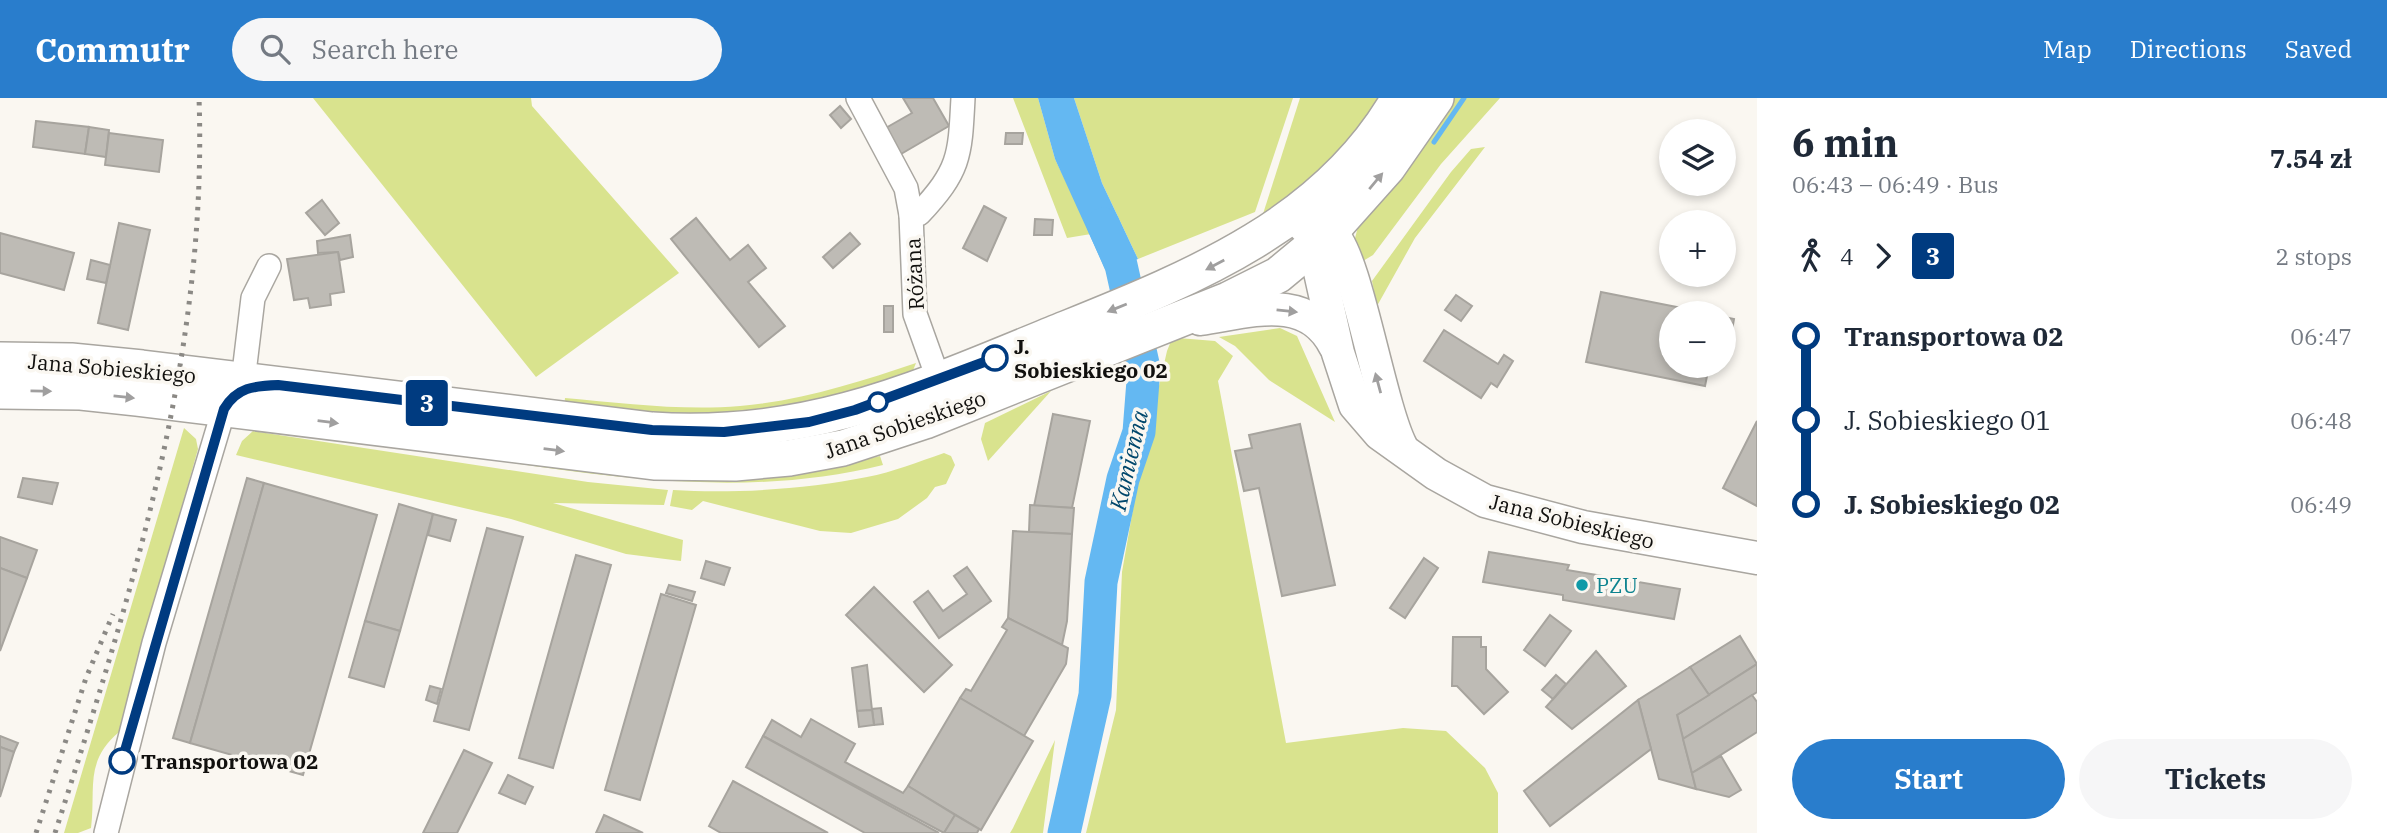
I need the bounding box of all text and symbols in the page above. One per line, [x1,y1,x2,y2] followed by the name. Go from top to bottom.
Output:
[232,18,722,81] search box
[35,28,190,71] text: Commutr
[256,30,294,68] icon: search
[312,32,458,66] text: Search here
[2043,33,2092,65] text: Map
[2130,33,2247,65] text: Directions
[2285,33,2352,65] text: Saved
[1792,118,1898,167] text: 6 min
[1659,119,1736,378] map controls
[1659,119,1736,196] button: layers
[2270,141,2352,175] text: 7.54 zł
[1792,169,1999,199] text: 06:43 – 06:49 · Bus
[1368,173,1383,190] one-way arrow
[1659,210,1736,287] button: +
[898,237,930,311] street label: Różana
[1792,237,1830,275] icon: walk
[1864,237,1902,275] icon: forward
[1926,240,1940,272] text: 3
[1840,241,1854,271] text: 4
[2275,241,2352,271] text: 2 stops
[1204,259,1224,271] one-way arrow
[1659,301,1736,378] button: −
[1106,303,1127,314] one-way arrow
[1276,306,1298,317] one-way arrow
[1844,319,2064,353] text: Transportowa 02
[2290,321,2352,351] text: 06:47
[1014,332,1168,384] place label: J. Sobieskiego 02
[982,345,1008,371] marker: J. Sobieskiego 02
[27,347,197,389] street label: Jana Sobieskiego
[1372,372,1383,394] one-way arrow
[404,380,450,426] line badge: 3
[821,383,989,465] street label: Jana Sobieskiego
[30,385,52,396] one-way arrow
[420,387,434,419] text: 3
[113,391,135,402] one-way arrow
[868,392,888,412] unlabelled marker
[1844,403,2051,437] text: J. Sobieskiego 01
[2290,405,2352,435] text: 06:48
[1102,406,1154,514] water label: Kamienna
[318,416,340,427] one-way arrow
[543,445,565,456] one-way arrow
[1487,487,1657,555] street label: Jana Sobieskiego
[1844,487,2060,521] text: J. Sobieskiego 02
[2290,489,2352,519] text: 06:49
[1596,571,1638,599] place label: PZU
[1574,577,1590,593] marker: PZU
[1792,739,2065,819] button: Start
[2079,739,2352,819] button: Tickets
[141,747,319,775] place label: Transportowa 02
[109,748,135,774] marker: Transportowa 02

